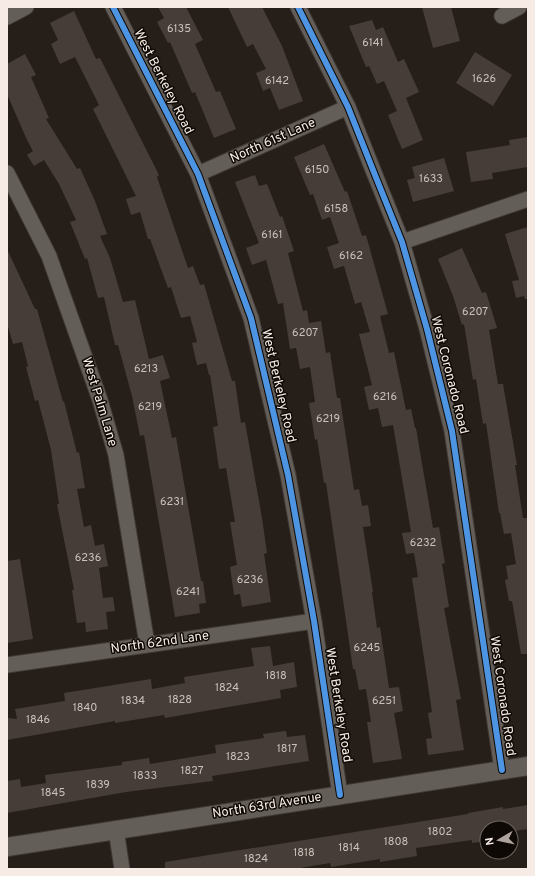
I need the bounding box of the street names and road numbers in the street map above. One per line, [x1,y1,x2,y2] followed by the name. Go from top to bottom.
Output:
[130,27,196,137] street label: West Berkeley Road
[228,115,318,167] street label: North 61st Lane
[427,314,471,436] street label: West Coronado Road
[257,328,299,444] street label: West Berkeley Road
[78,355,120,449] street label: West Palm Lane
[110,628,210,658] street label: North 62nd Lane
[486,635,518,757] street label: West Coronado Road
[321,647,355,763] street label: West Berkeley Road
[211,789,323,823] street label: North 63rd Avenue

